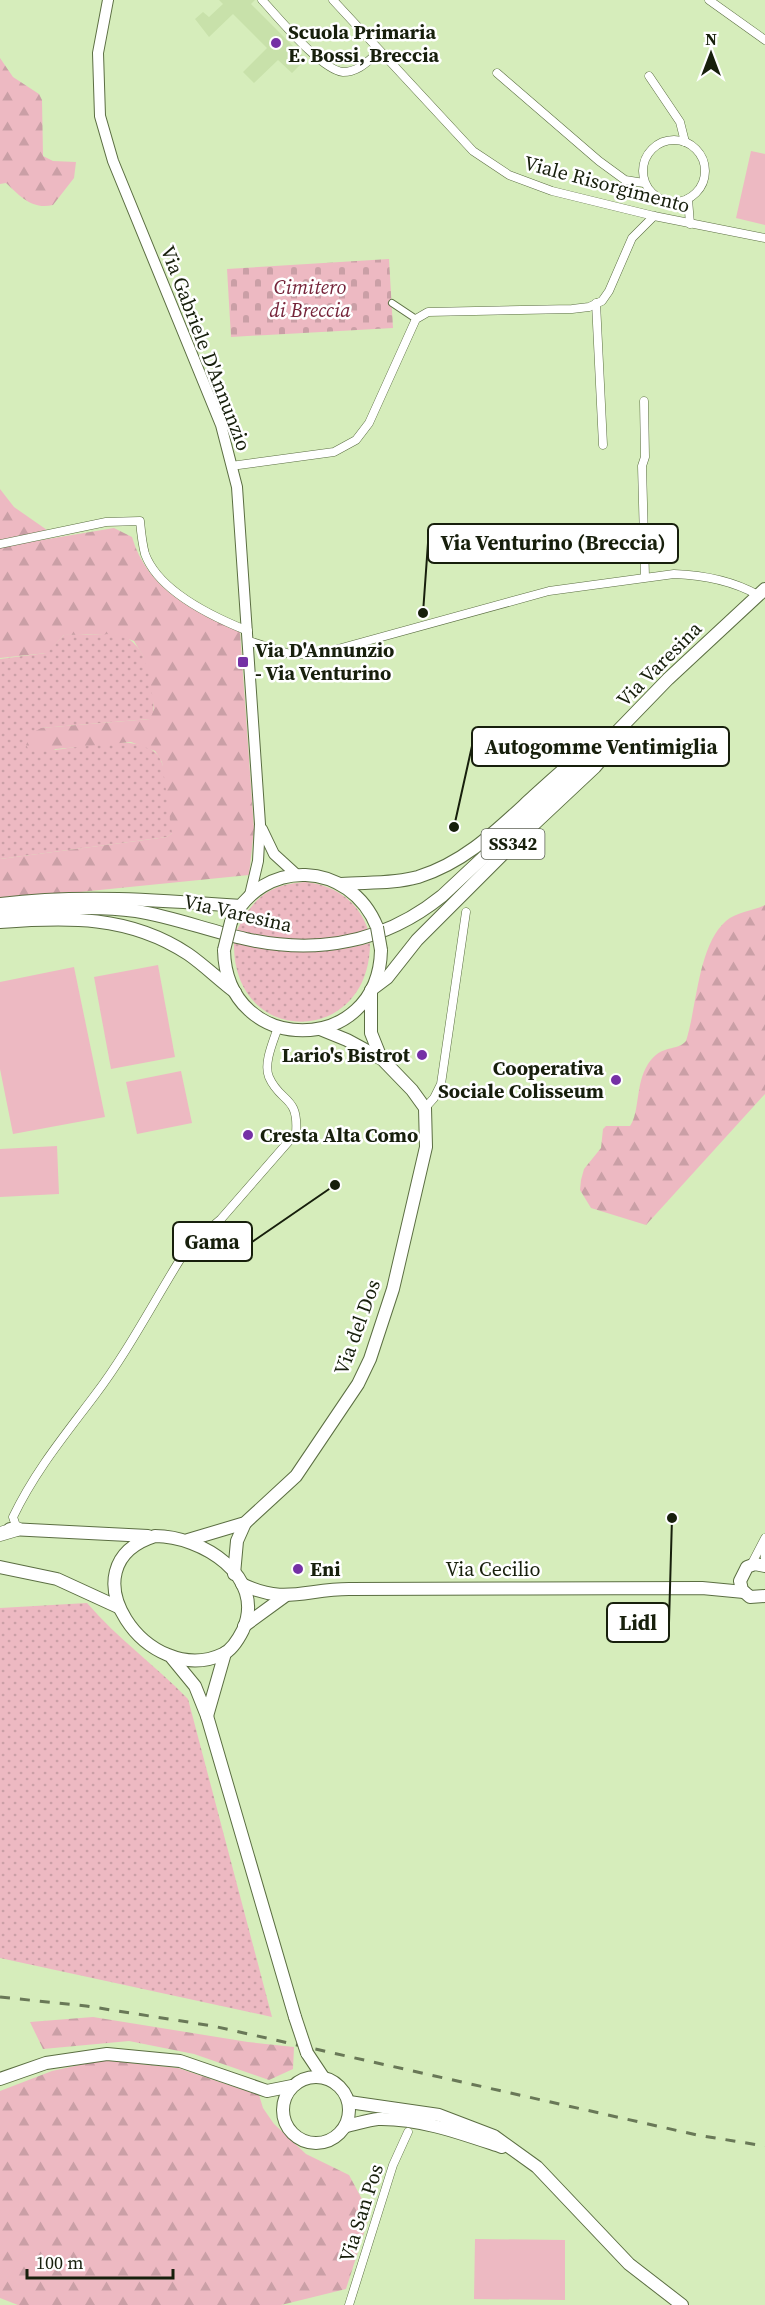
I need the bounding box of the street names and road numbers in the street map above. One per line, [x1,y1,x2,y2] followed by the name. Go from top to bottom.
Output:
[521,148,693,220] street label: Viale Risorgimento
[154,241,258,455] street label: Via Gabriele D'Annunzio
[610,614,709,713] street label: Via Varesina
[482,829,544,859] road number: SS342
[181,887,296,939] street label: Via Varesina
[327,1275,387,1379] street label: Via del Dos
[445,1555,541,1583] street label: Via Cecilio
[332,2160,390,2266] street label: Via San Pos

